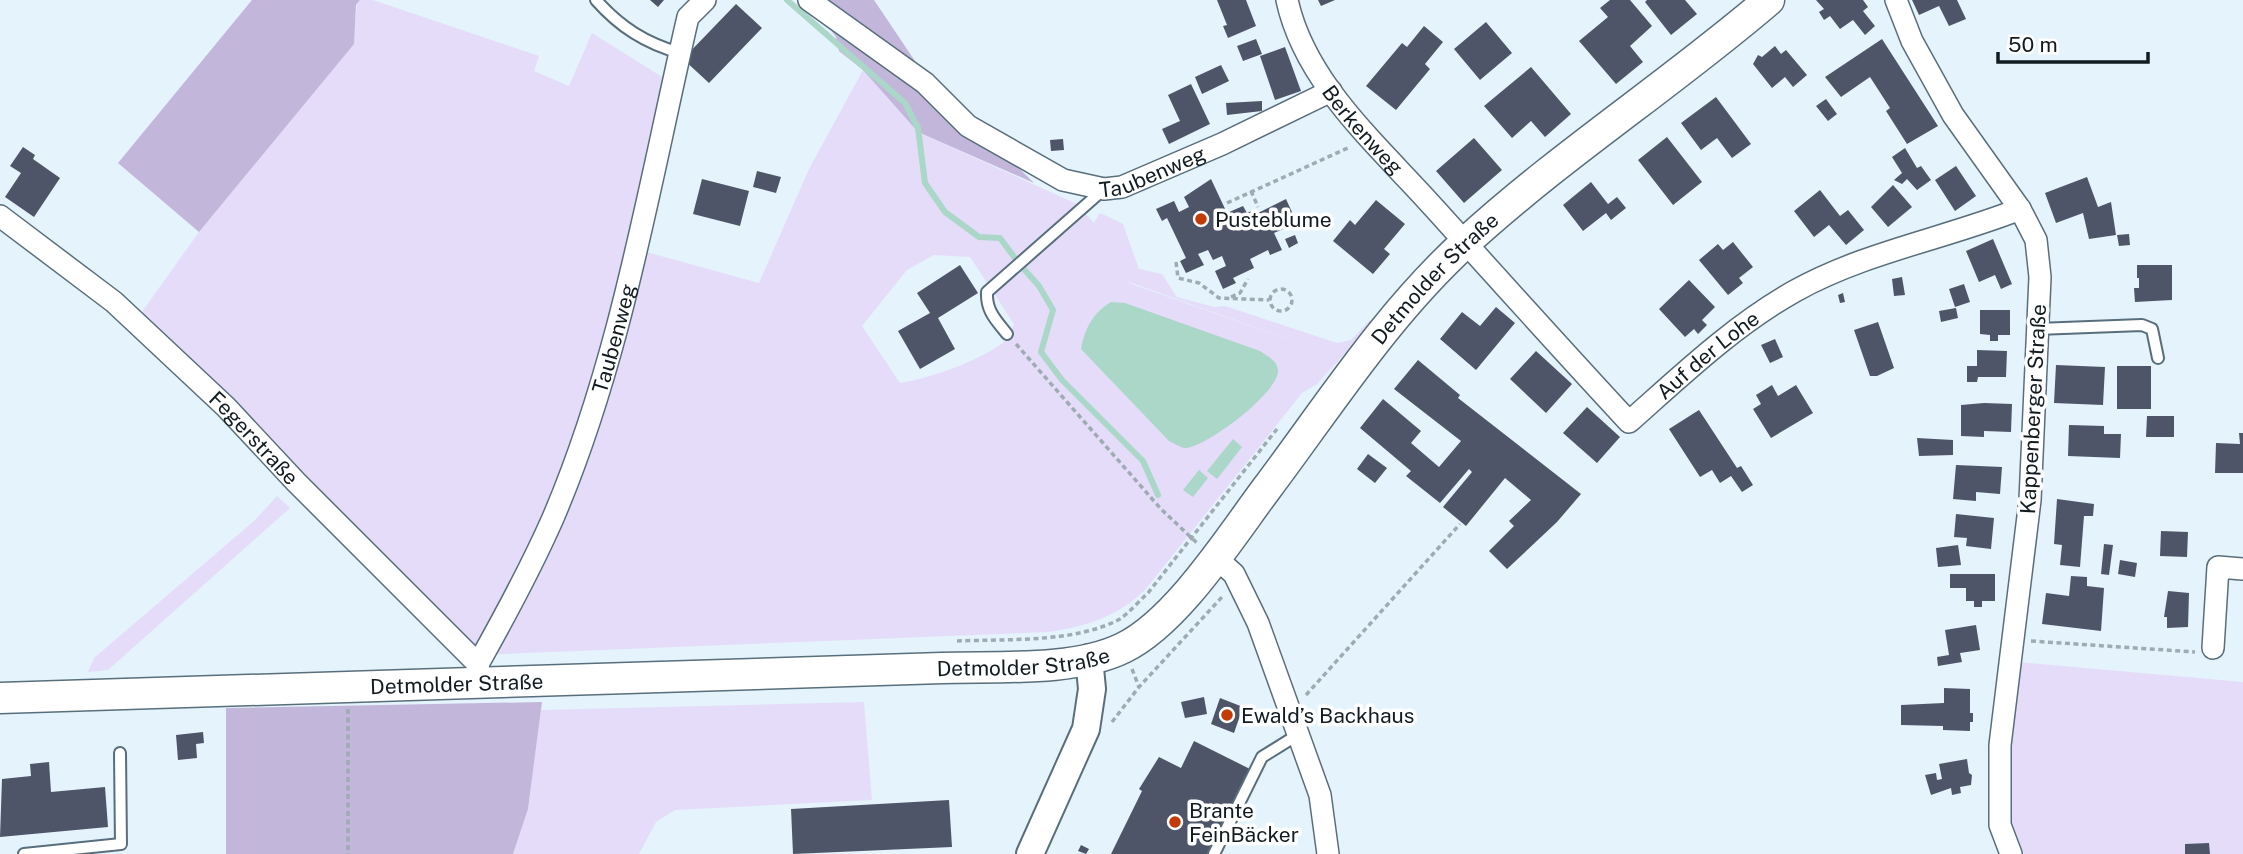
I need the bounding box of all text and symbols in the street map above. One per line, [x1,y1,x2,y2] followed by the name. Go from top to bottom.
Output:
[1998,21,2148,65] scale bar
[2008,32,2058,57] text: 50 m
[1317,80,1409,179] street label: Berkenweg
[1098,140,1209,202] street label: Taubenweg
[1215,207,1332,232] place label: Pusteblume
[1366,207,1503,349] street label: Detmolder Straße
[1193,211,1209,227] marker: Pusteblume
[587,281,640,396] street label: Taubenweg
[2015,303,2051,515] street label: Kappenberger Straße
[1651,305,1764,404] street label: Auf der Lohe
[204,386,304,490] street label: Fegerstraße
[936,642,1113,681] street label: Detmolder Straße
[370,668,544,699] street label: Detmolder Straße
[1241,703,1414,728] place label: Ewald’s Backhaus
[1219,707,1235,723] marker: Ewald’s Backhaus
[1189,798,1299,847] place label: Brante FeinBäcker
[1167,814,1183,830] marker: Brante FeinBäcker

